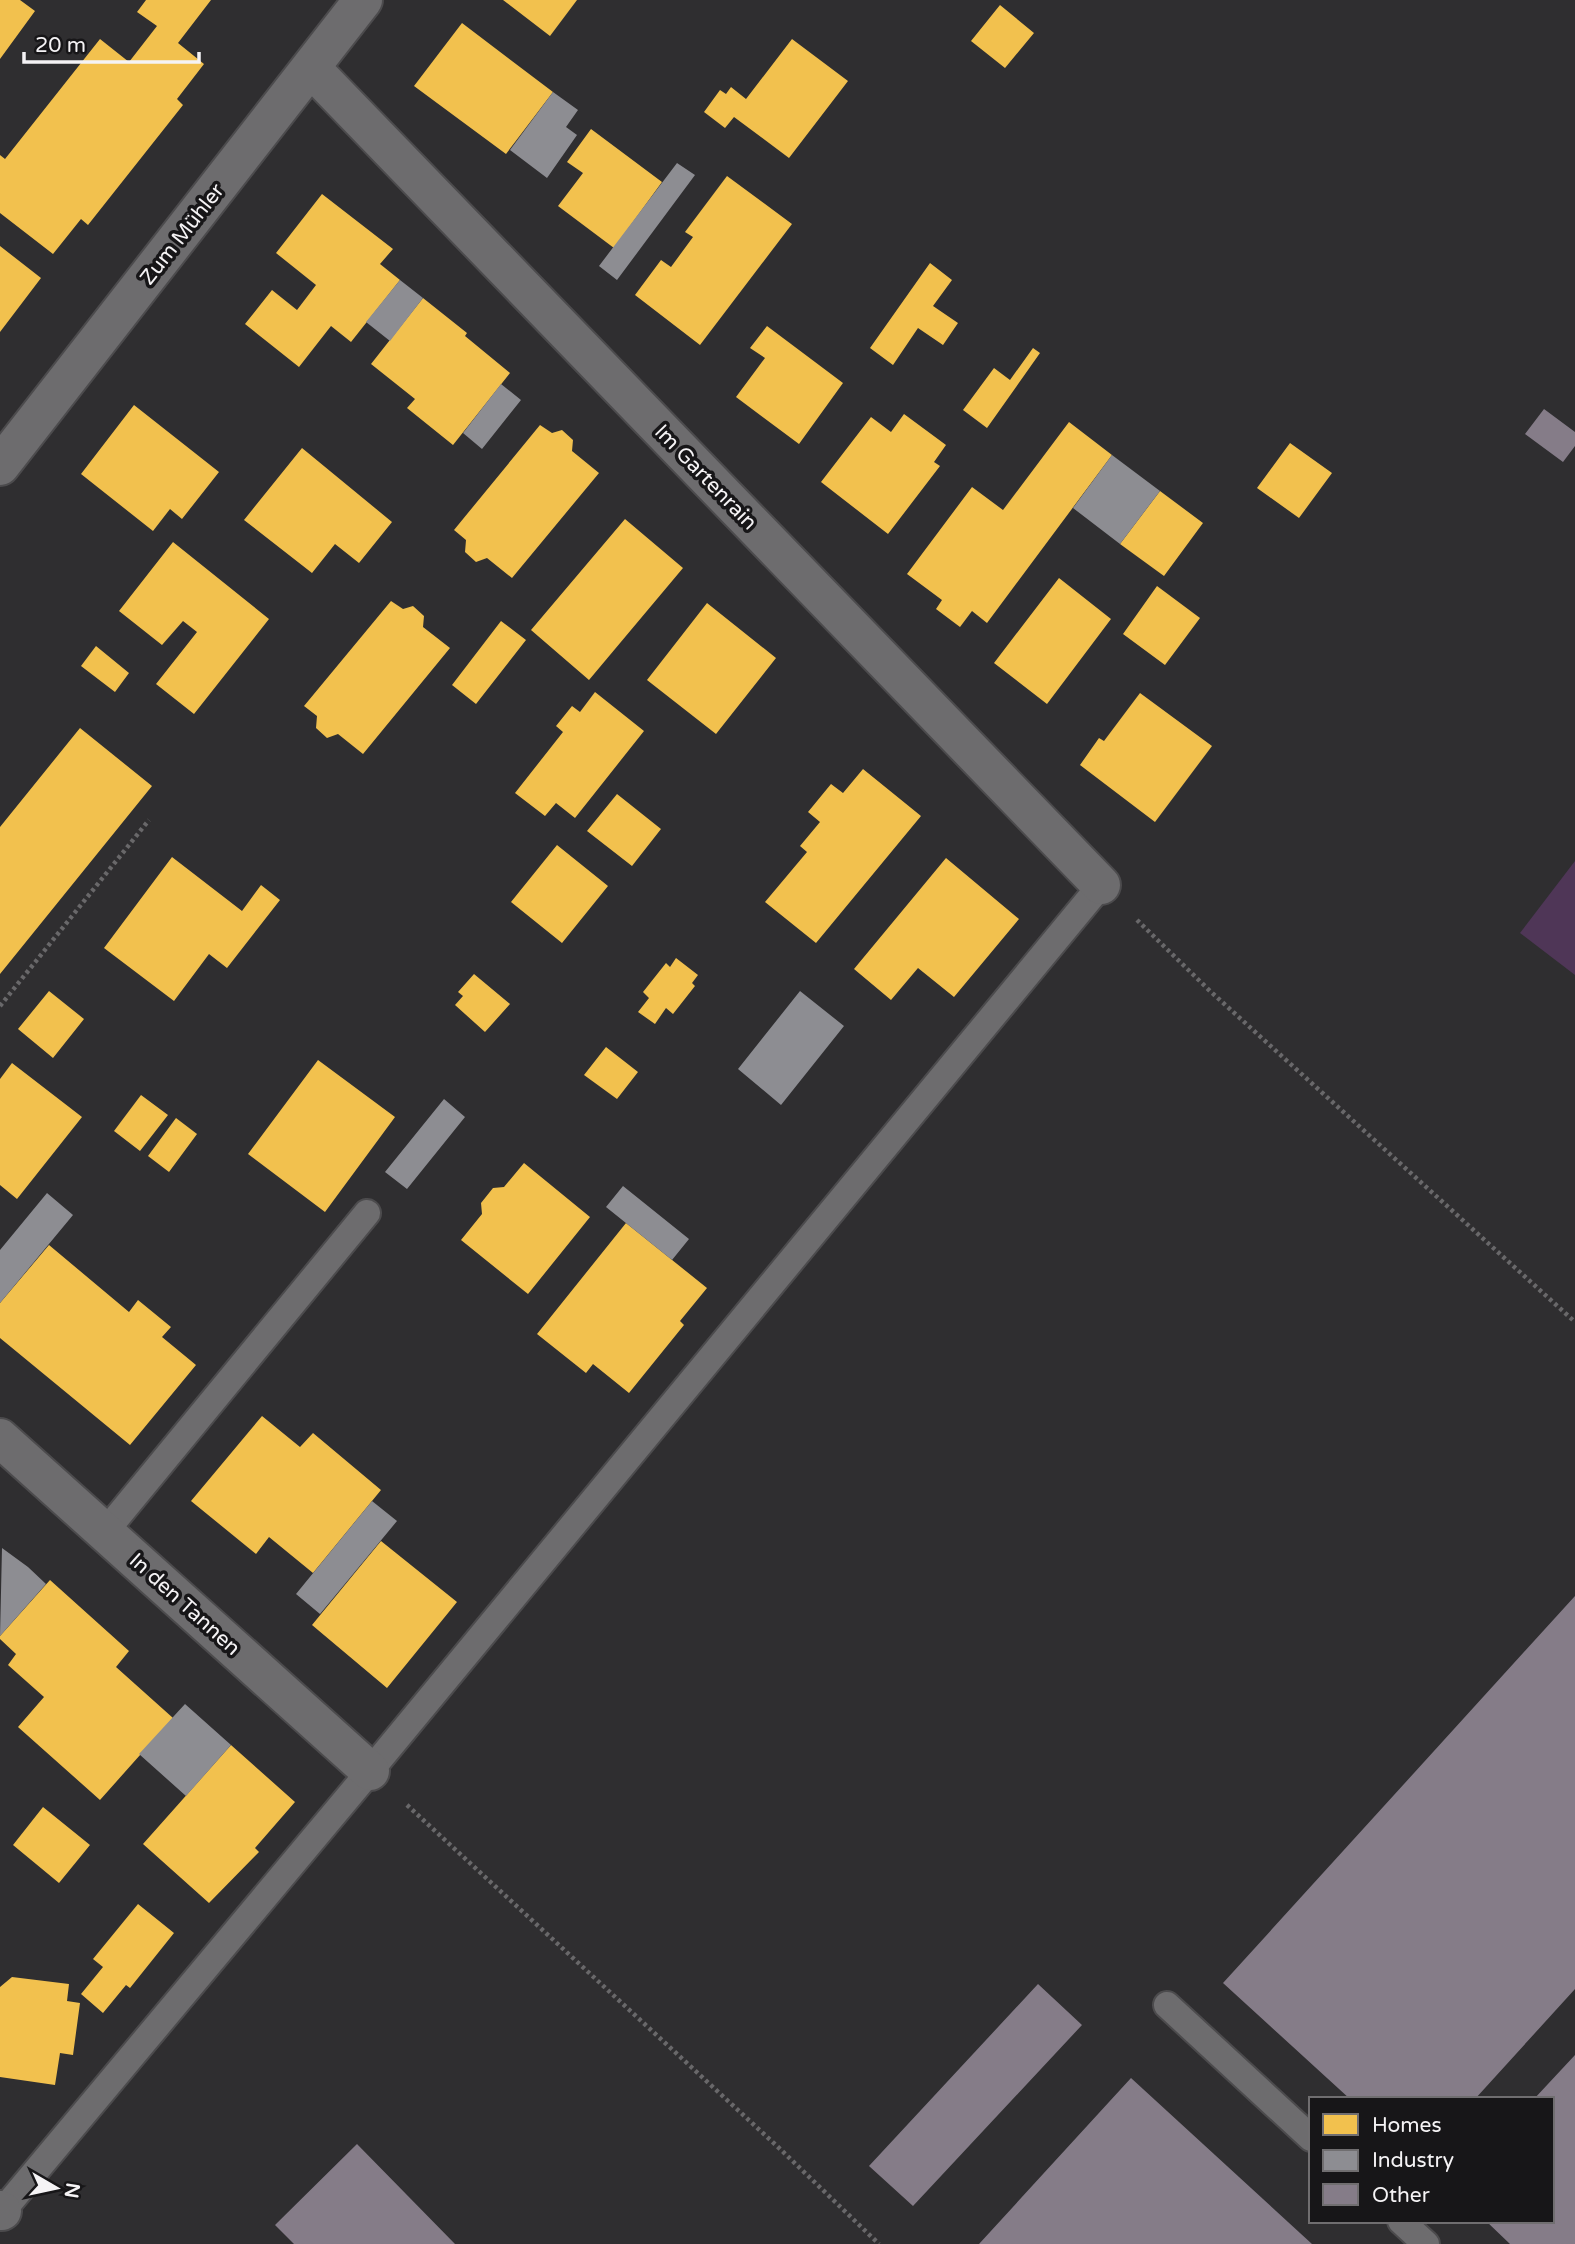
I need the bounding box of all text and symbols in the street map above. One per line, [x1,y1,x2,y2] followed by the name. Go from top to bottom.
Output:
[24,21,200,65] scale bar
[35,33,86,58] text: 20 m
[135,179,230,290] street label: Zum Mühler
[649,420,762,535] street label: Im Gartenrain
[124,1548,245,1661] street label: In den Tannen
[1309,2097,1554,2223] legend
[1372,2113,1442,2138] text: Homes
[1372,2148,1454,2173] text: Industry
[21,2153,91,2223] north arrow
[60,2181,84,2200] text: N
[1372,2183,1430,2208] text: Other

